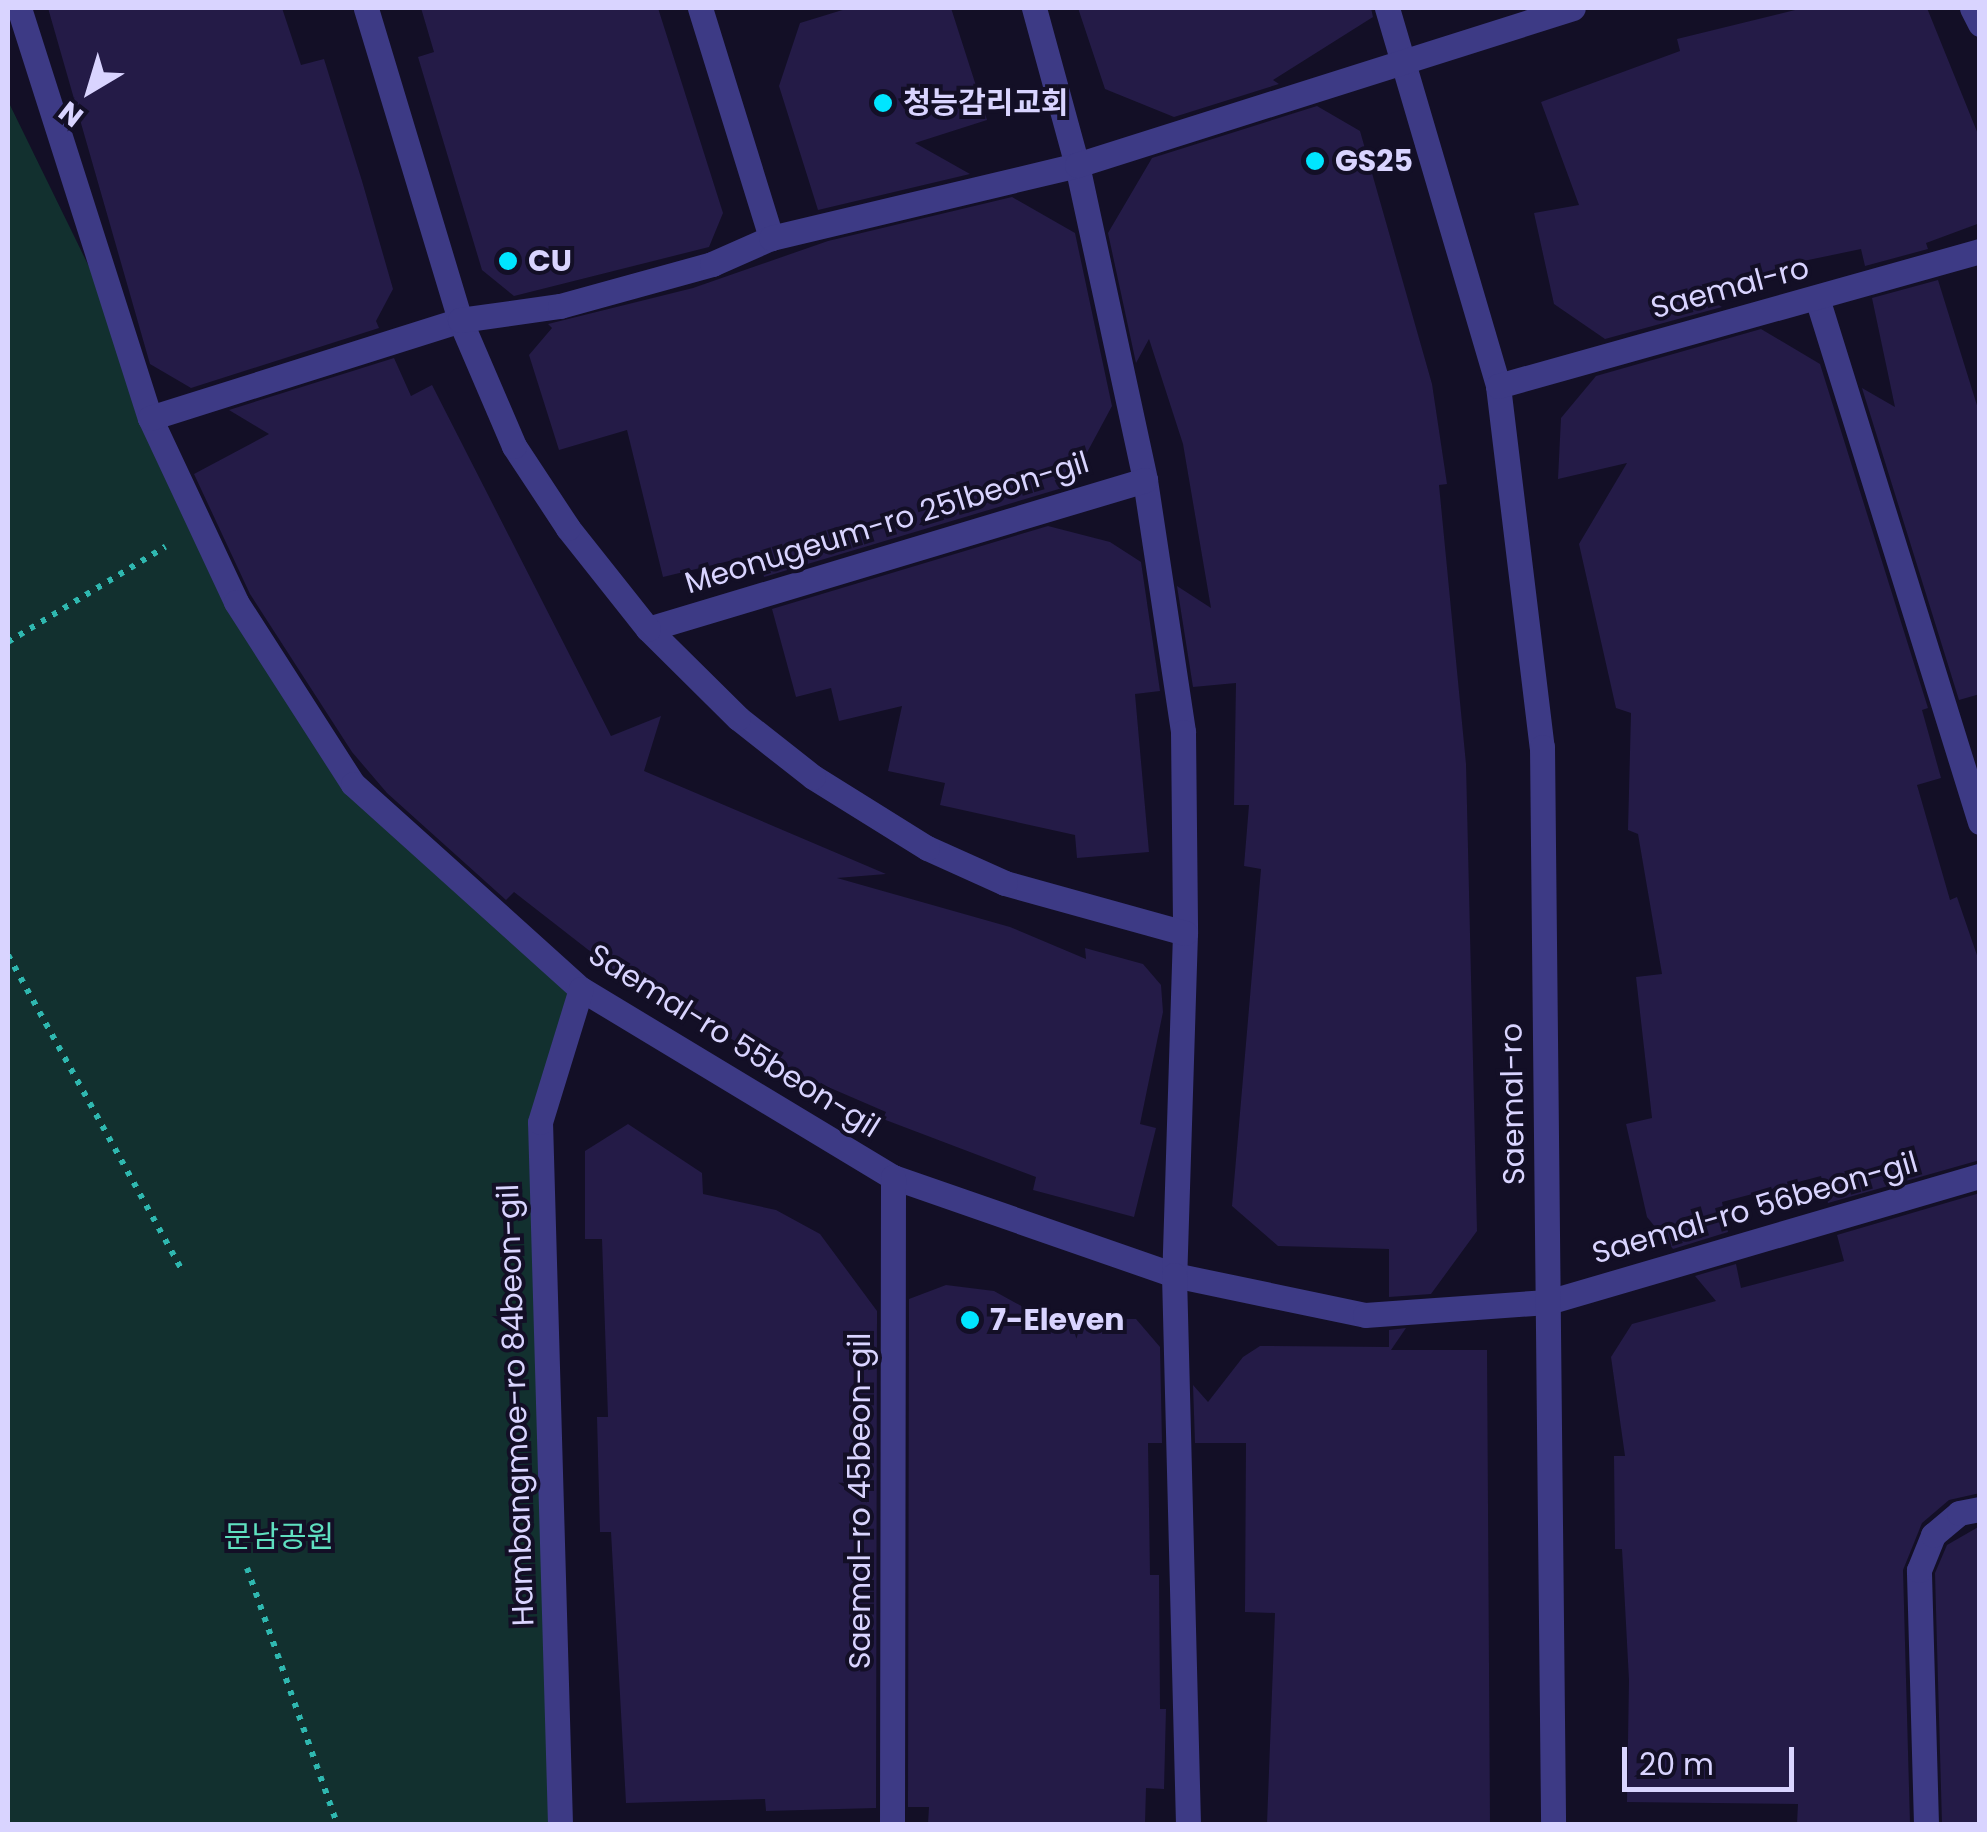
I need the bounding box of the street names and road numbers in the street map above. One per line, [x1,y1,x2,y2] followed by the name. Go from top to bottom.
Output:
[1647,250,1813,326] street label: Saemal-ro
[681,444,1093,602] street label: Meonugeum-ro 251beon-gil
[582,937,886,1145] street label: Saemal-ro 55beon-gil
[1494,1023,1532,1185] street label: Saemal-ro
[1588,1144,1922,1272] street label: Saemal-ro 56beon-gil
[490,1183,542,1627] street label: Hambangmoe-ro 84beon-gil
[842,1333,878,1669] street label: Saemal-ro 45beon-gil

